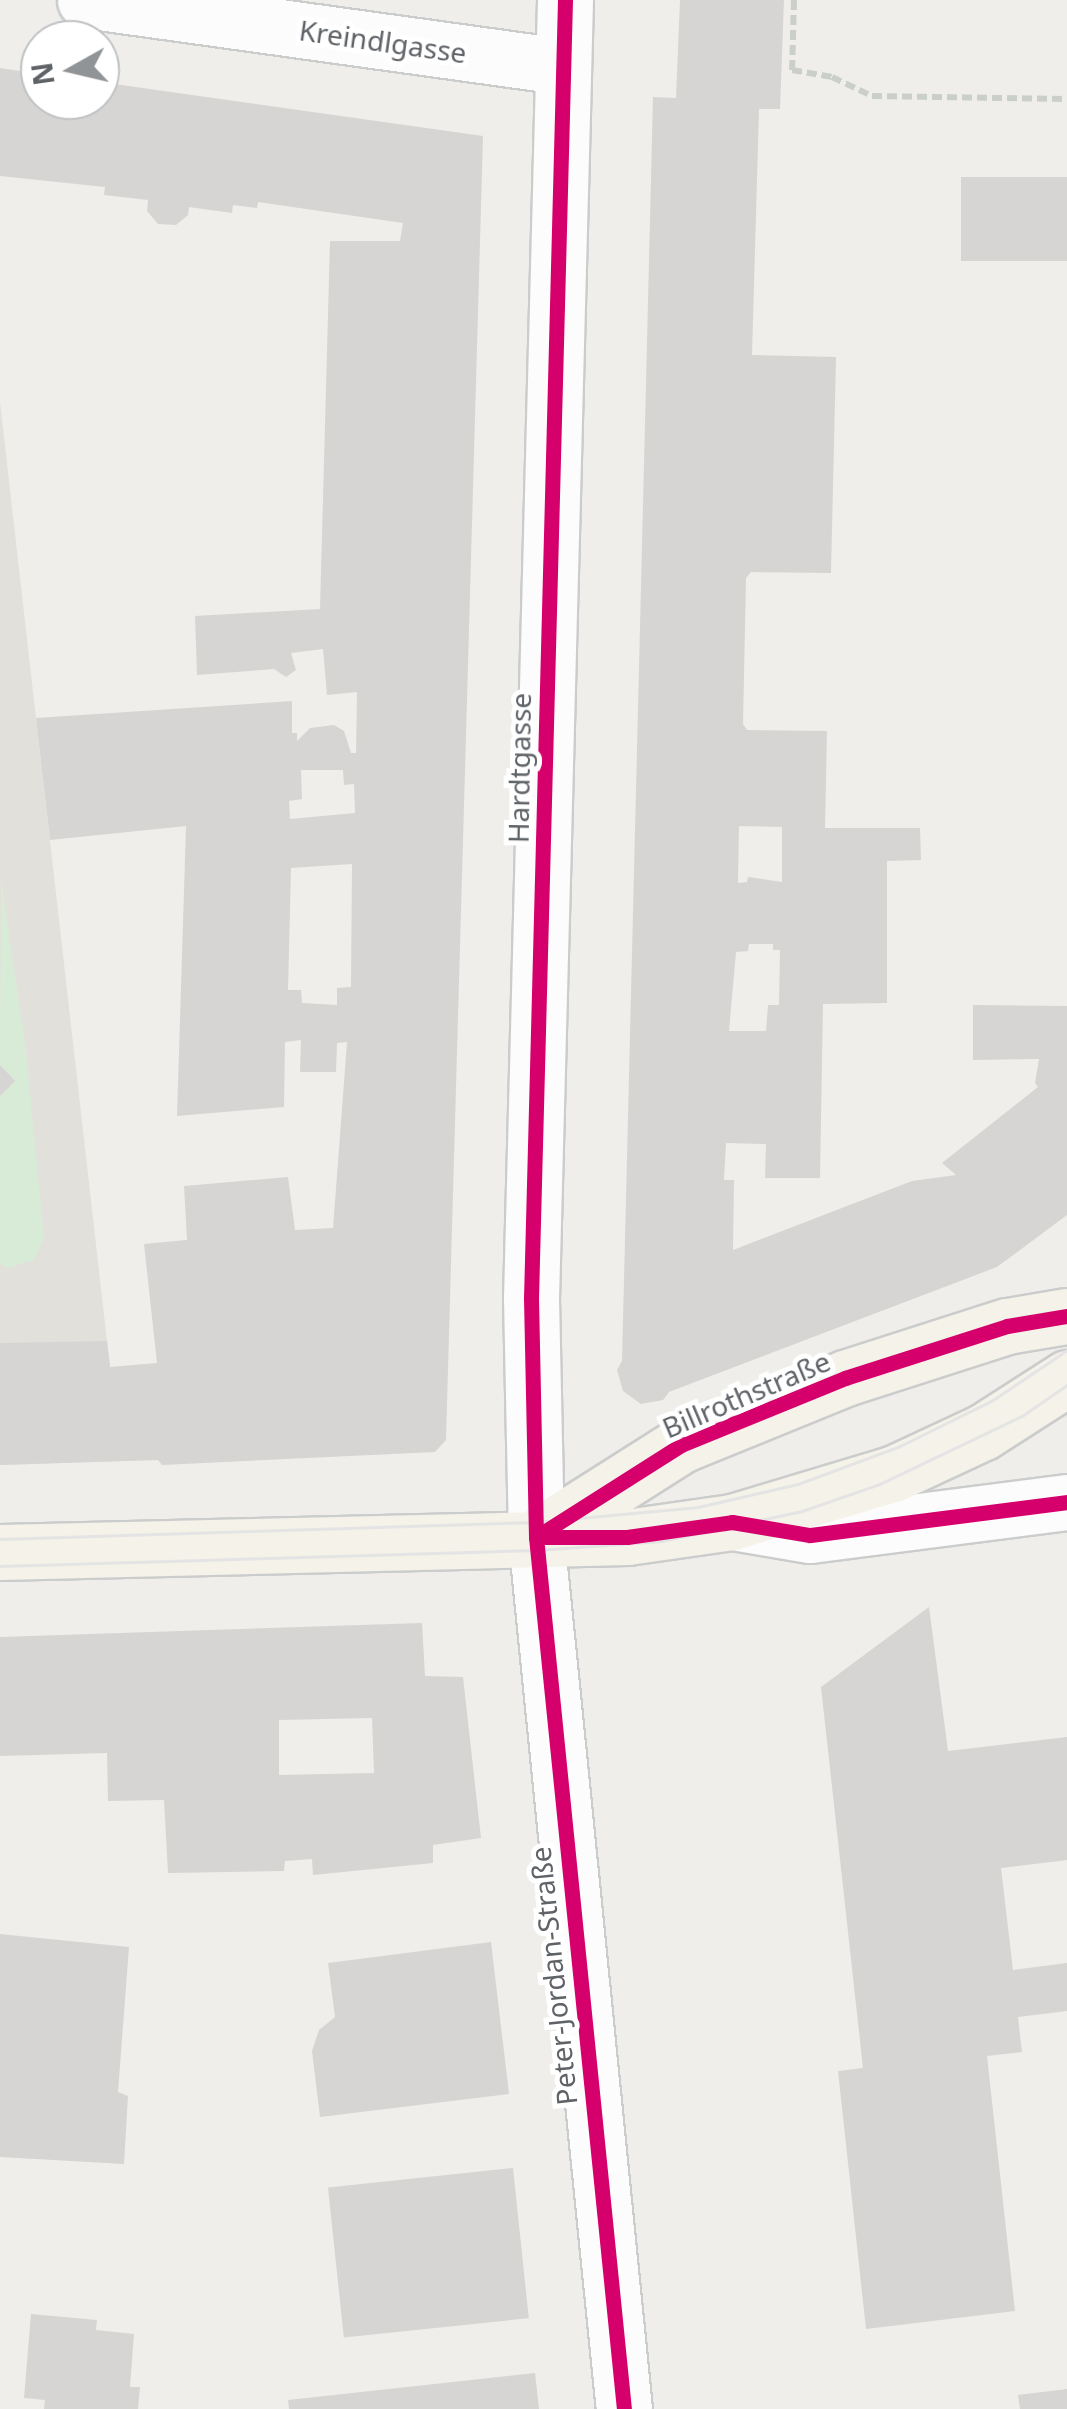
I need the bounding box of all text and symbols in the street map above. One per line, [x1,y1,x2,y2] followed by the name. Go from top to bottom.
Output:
[297,13,469,69] street label: Kreindlgasse
[20,20,120,120] north arrow
[22,60,63,88] text: N
[501,693,537,843] street label: Hardtgasse
[657,1344,835,1444] street label: Billrothstraße
[523,1845,583,2107] street label: Peter-Jordan-Straße

